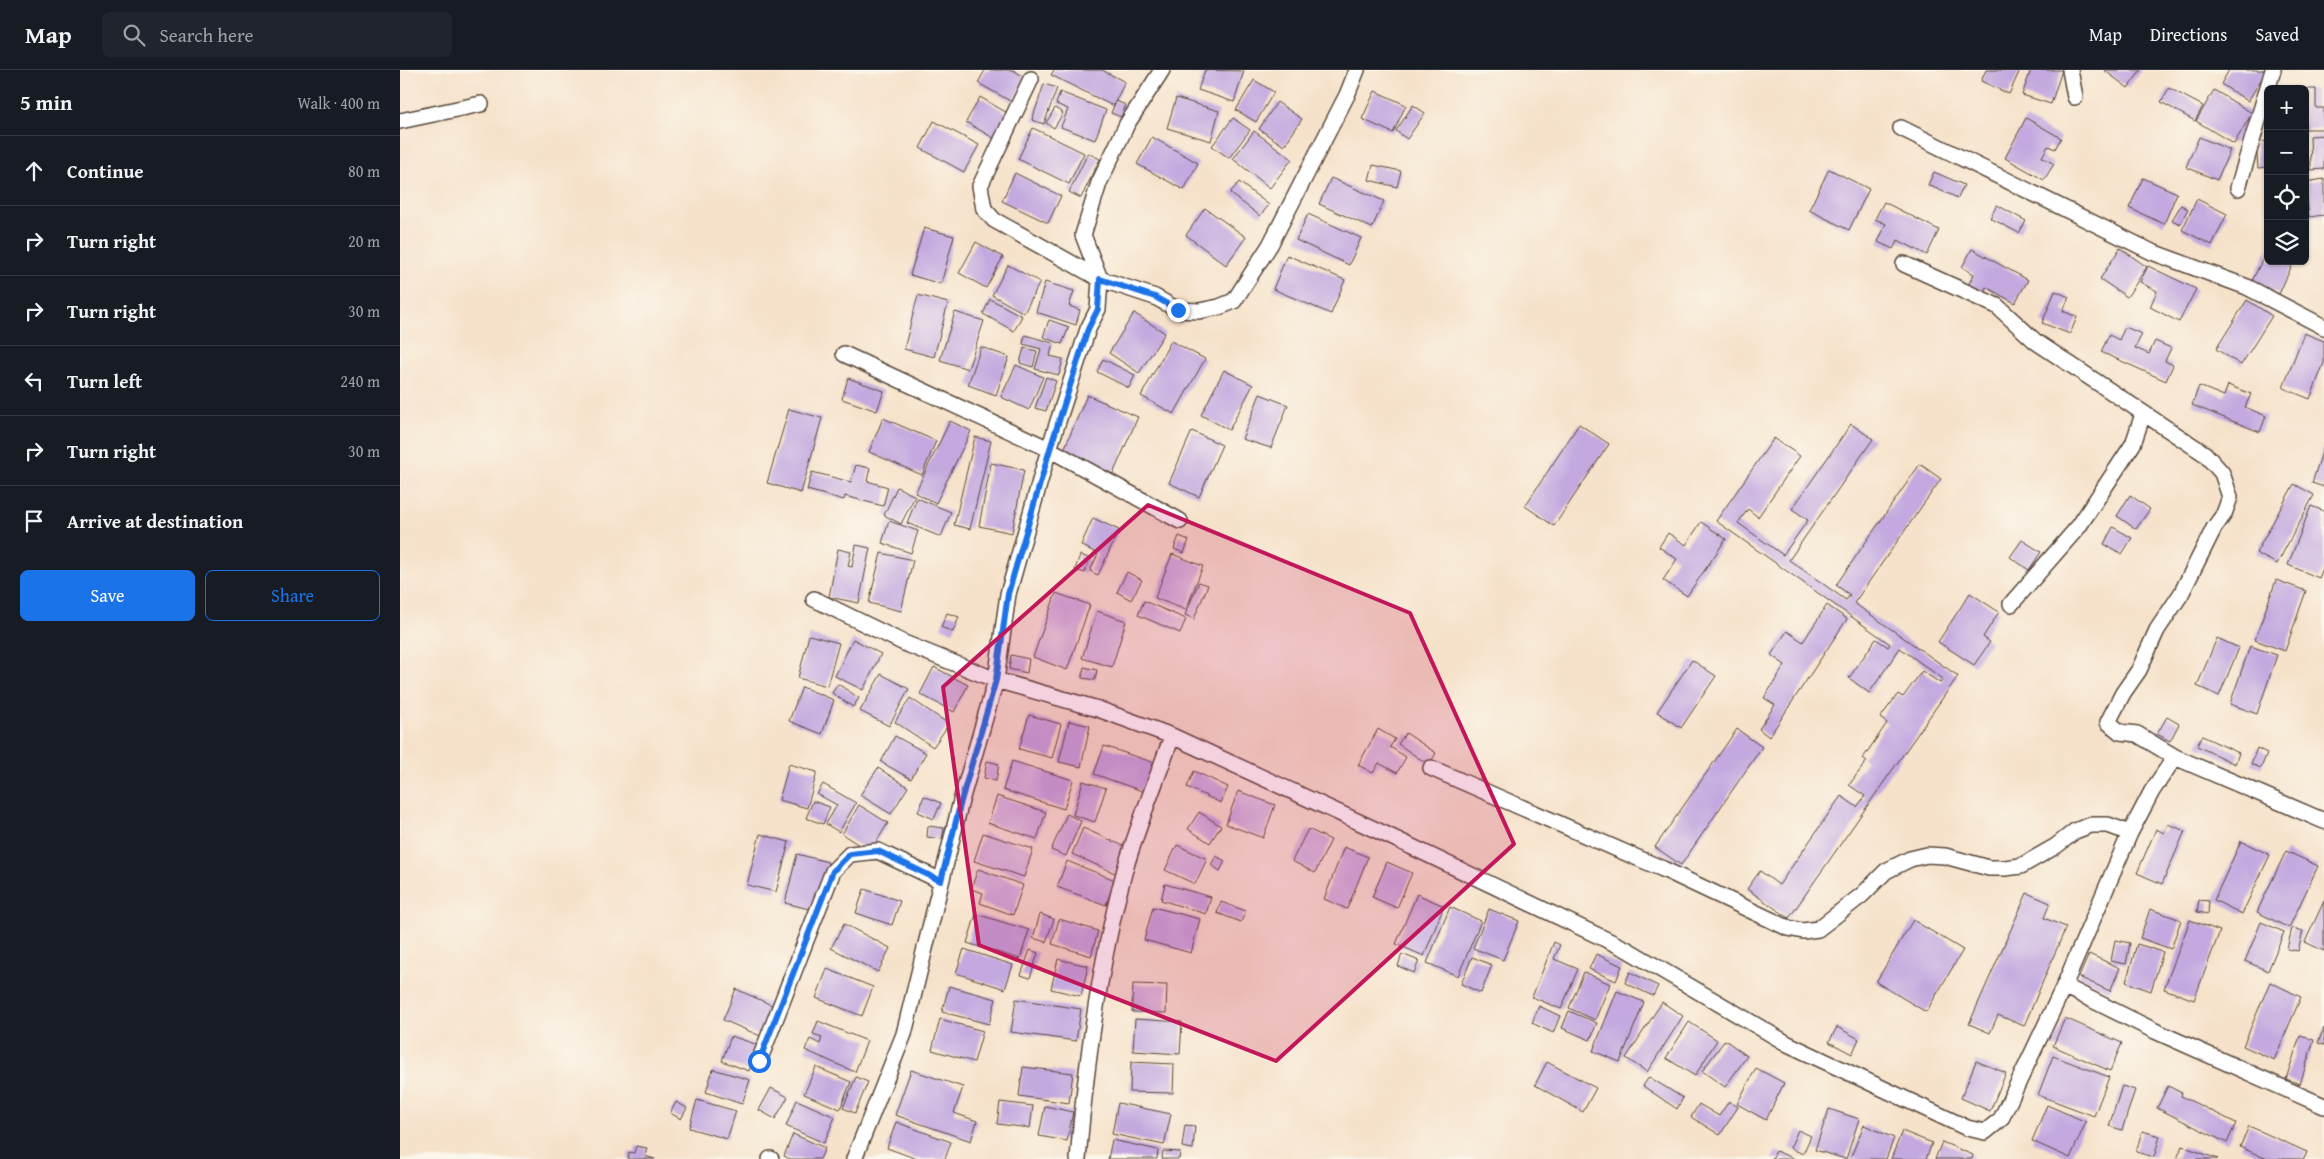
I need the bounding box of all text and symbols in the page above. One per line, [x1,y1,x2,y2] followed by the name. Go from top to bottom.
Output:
[102,12,452,57] search box
[25,17,72,52] text: Map
[120,21,148,49] icon: search
[160,21,253,49] text: Search here
[2089,21,2122,48] text: Map
[2150,21,2227,48] text: Directions
[2255,21,2299,48] text: Saved
[2264,85,2309,265] map controls
[2264,85,2309,130] button: +
[20,87,72,118] text: 5 min
[297,91,380,115] text: Walk · 400 m
[2264,130,2309,175] button: −
[20,157,48,185] icon: ahead
[67,157,144,185] text: Continue
[348,159,380,183] text: 80 m
[2264,175,2309,220] button: locate
[2264,220,2309,265] button: layers
[20,227,48,255] icon: right
[67,227,156,255] text: Turn right
[348,229,380,253] text: 20 m
[20,297,48,325] icon: right
[67,297,156,325] text: Turn right
[348,299,380,323] text: 30 m
[1167,299,1190,322] route end
[20,367,48,395] icon: left
[67,367,142,395] text: Turn left
[340,369,380,393] text: 240 m
[20,437,48,465] icon: right
[67,437,156,465] text: Turn right
[348,439,380,463] text: 30 m
[20,507,48,535] icon: arrive
[67,507,243,535] text: Arrive at destination
[20,570,195,621] button: Save
[205,570,380,621] button: Share
[748,1050,771,1073] route start

